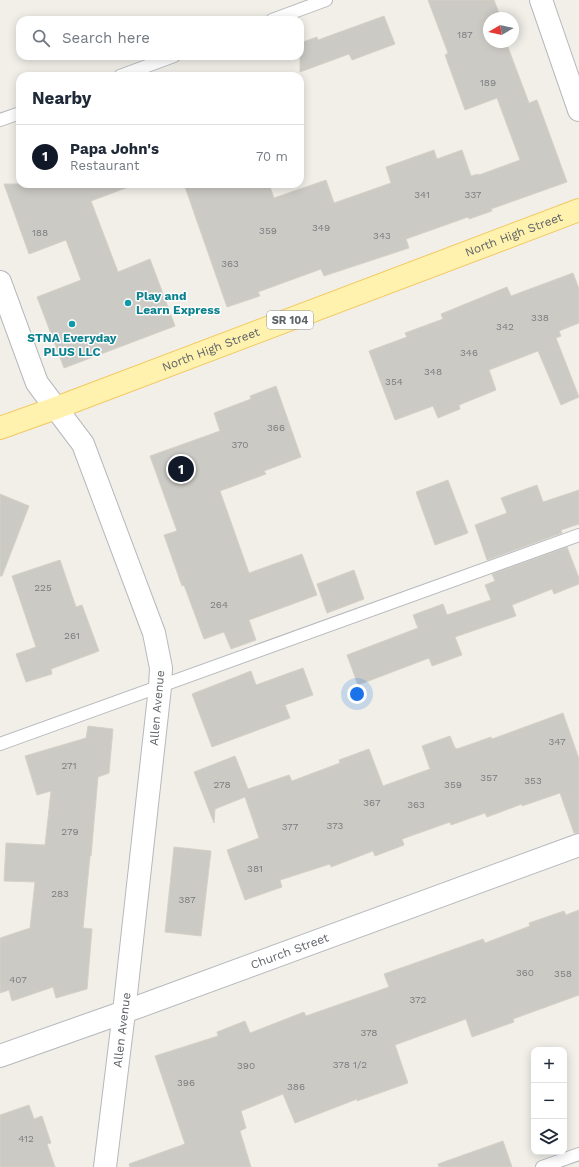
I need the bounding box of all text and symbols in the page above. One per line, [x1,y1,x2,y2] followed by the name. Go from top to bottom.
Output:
[483,12,519,48] north arrow
[16,16,304,60] search box
[30,27,52,49] icon: search
[62,29,150,47] text: Search here
[457,29,473,40] house number: 187
[480,77,496,88] house number: 189
[32,88,91,108] text: Nearby
[70,140,159,158] text: Papa John's
[42,149,48,164] text: 1
[256,149,288,164] text: 70 m
[70,158,140,173] text: Restaurant
[414,189,430,200] house number: 341
[465,189,482,200] house number: 337
[463,210,565,259] street label: North High Street
[312,222,330,233] house number: 349
[259,225,277,236] house number: 359
[32,227,48,238] house number: 188
[373,230,391,241] house number: 343
[221,258,239,269] house number: 363
[136,289,221,317] place label: Play and Learn Express
[123,298,133,308] marker: Play and Learn Express
[267,311,313,329] road number: SR 104
[531,312,549,323] house number: 338
[67,319,77,329] marker: STNA Everyday PLUS LLC
[496,321,514,332] house number: 342
[160,325,262,374] street label: North High Street
[27,331,117,359] place label: STNA Everyday PLUS LLC
[460,347,478,358] house number: 346
[424,366,442,377] house number: 348
[385,376,403,387] house number: 354
[267,422,285,433] house number: 366
[231,439,249,450] house number: 370
[168,454,194,484] pin: 1
[34,582,52,593] house number: 225
[210,599,228,610] house number: 264
[64,630,80,641] house number: 261
[147,670,167,746] street label: Allen Avenue
[347,684,367,704] your location
[548,736,566,747] house number: 347
[61,760,77,771] house number: 271
[480,772,498,783] house number: 357
[524,775,542,786] house number: 353
[213,779,231,790] house number: 278
[444,779,462,790] house number: 359
[363,797,381,808] house number: 367
[407,799,425,810] house number: 363
[327,820,344,831] house number: 373
[282,821,299,832] house number: 377
[61,826,79,837] house number: 279
[247,863,263,874] house number: 381
[51,888,69,899] house number: 283
[178,894,196,905] house number: 387
[249,930,331,972] street label: Church Street
[516,967,534,978] house number: 360
[554,968,572,979] house number: 358
[9,974,27,985] house number: 407
[110,992,134,1068] street label: Allen Avenue
[410,994,427,1005] house number: 372
[361,1027,378,1038] house number: 378
[531,1047,567,1155] map controls
[531,1047,567,1083] button: +
[333,1059,367,1070] house number: 378 1/2
[237,1060,255,1071] house number: 390
[177,1077,195,1088] house number: 396
[287,1081,305,1092] house number: 386
[531,1083,567,1119] button: −
[531,1119,567,1155] button: layers
[18,1133,34,1144] house number: 412

